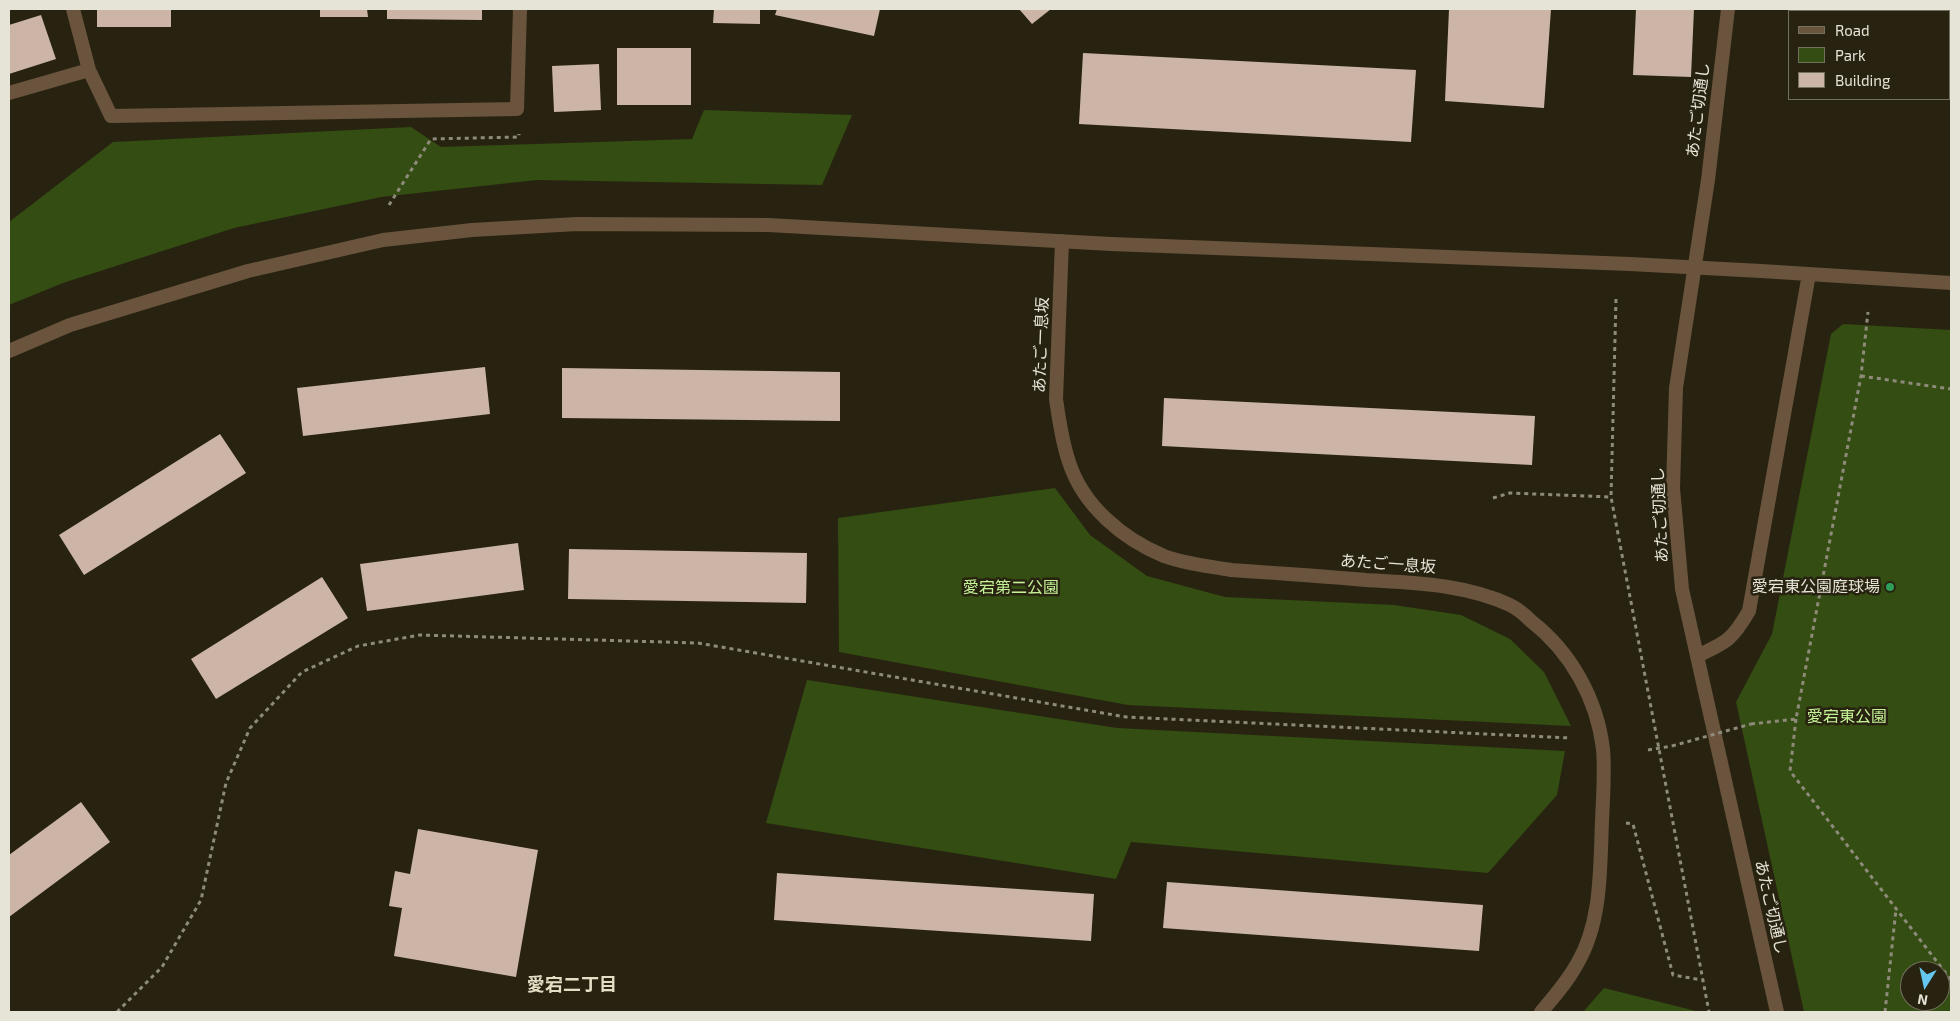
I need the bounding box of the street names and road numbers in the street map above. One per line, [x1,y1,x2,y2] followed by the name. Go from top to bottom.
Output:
[1683,61,1713,159] street label: あたご切通し
[1030,297,1052,393] street label: あたご一息坂
[1648,467,1672,563] street label: あたご切通し
[1339,551,1437,577] street label: あたご一息坂
[1751,858,1791,956] street label: あたご切通し

